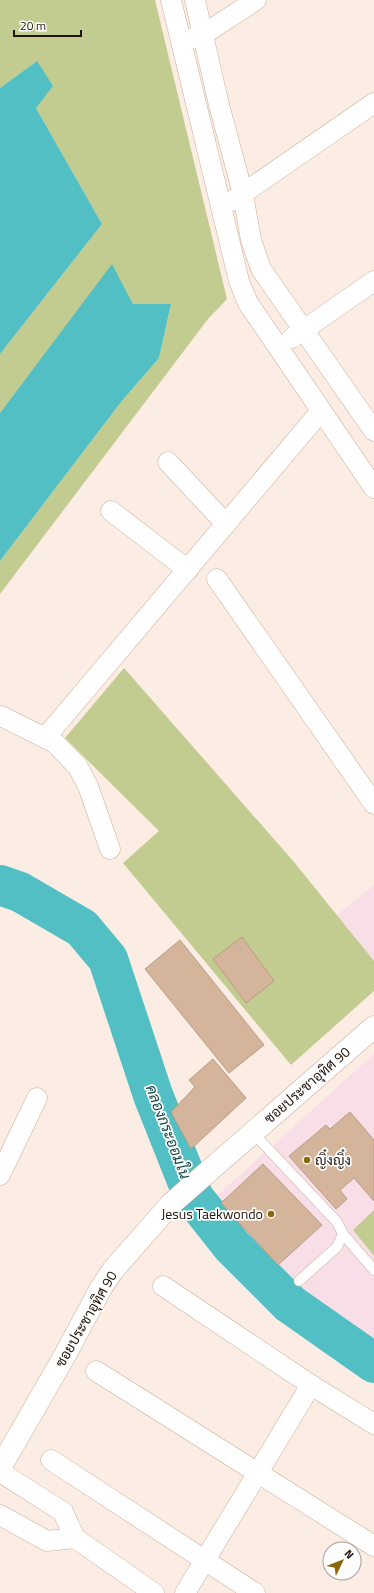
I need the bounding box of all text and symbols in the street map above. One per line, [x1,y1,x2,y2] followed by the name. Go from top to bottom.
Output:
[14,12,81,38] scale bar
[20,16,46,35] text: 20 m
[259,1041,354,1128] street label: ซอยประชาอุทิศ 90
[140,1081,197,1183] water label: คลองกระออมใน
[315,1149,351,1170] place label: ญิ๋งญิ๋ง
[302,1155,312,1165] marker: ญิ๋งญิ๋ง
[161,1203,263,1224] place label: Jesus Taekwondo
[266,1209,276,1219] marker: Jesus Taekwondo
[49,1267,122,1371] street label: ซอยประชาอุทิศ 90
[322,1541,362,1581] north arrow
[341,1546,358,1562] text: N

